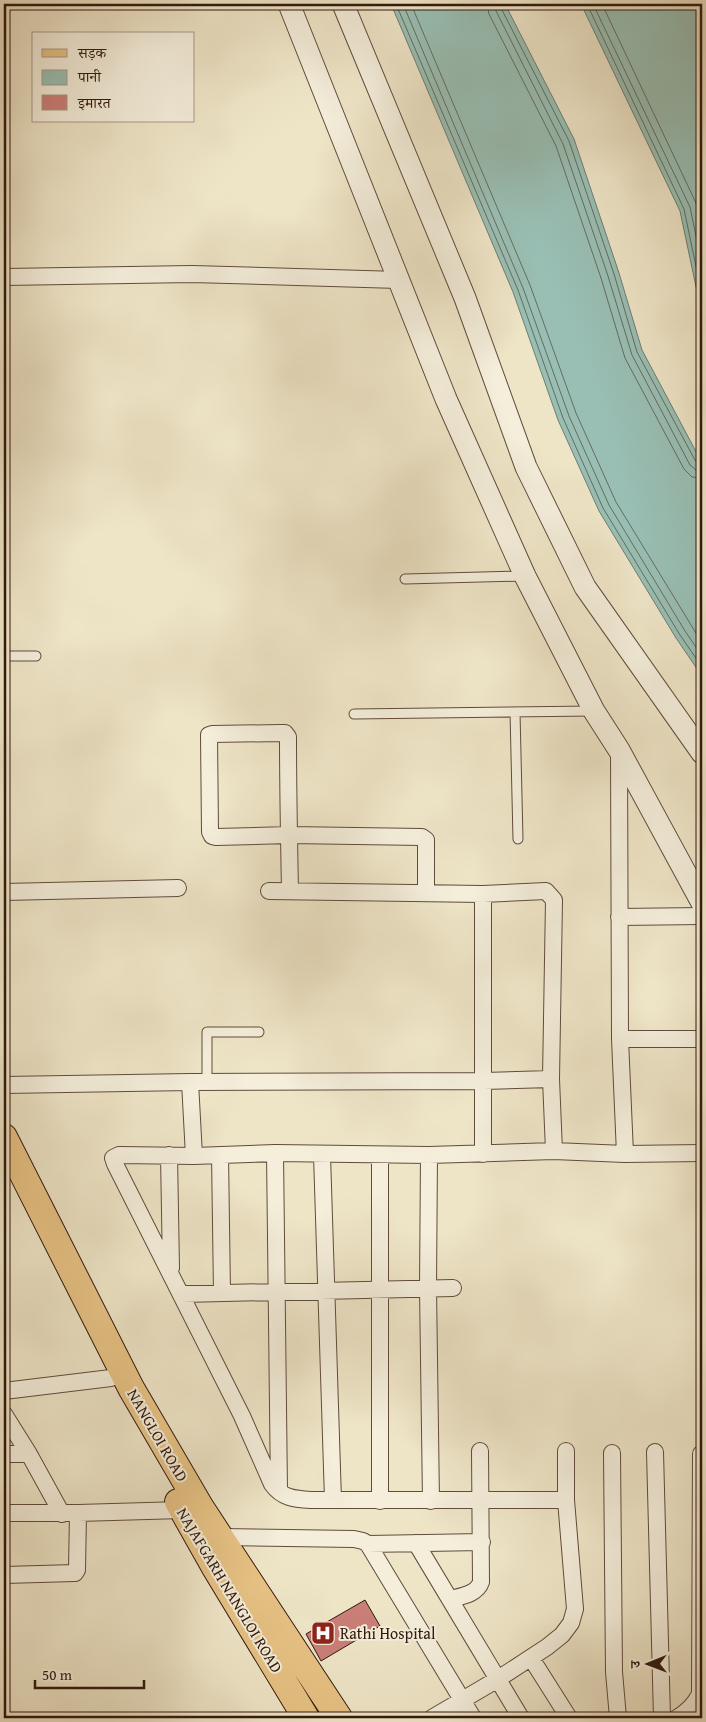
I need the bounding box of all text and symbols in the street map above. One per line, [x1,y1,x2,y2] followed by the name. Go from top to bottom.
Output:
[32,32,195,122] legend
[77,42,107,63] text: सड़क
[77,66,102,87] text: पानी
[77,92,112,113] text: इमारत
[122,1384,195,1486] street label: NANGLOI ROAD
[171,1503,289,1677] street label: NAJAFGARH NANGLOI ROAD
[310,1620,336,1646] hospital icon: Rathi Hospital
[340,1621,436,1645] place label: Rathi Hospital
[624,1640,674,1690] north arrow
[35,1657,144,1689] scale bar
[625,1660,645,1669] text: उ
[42,1664,73,1685] text: 50 m

